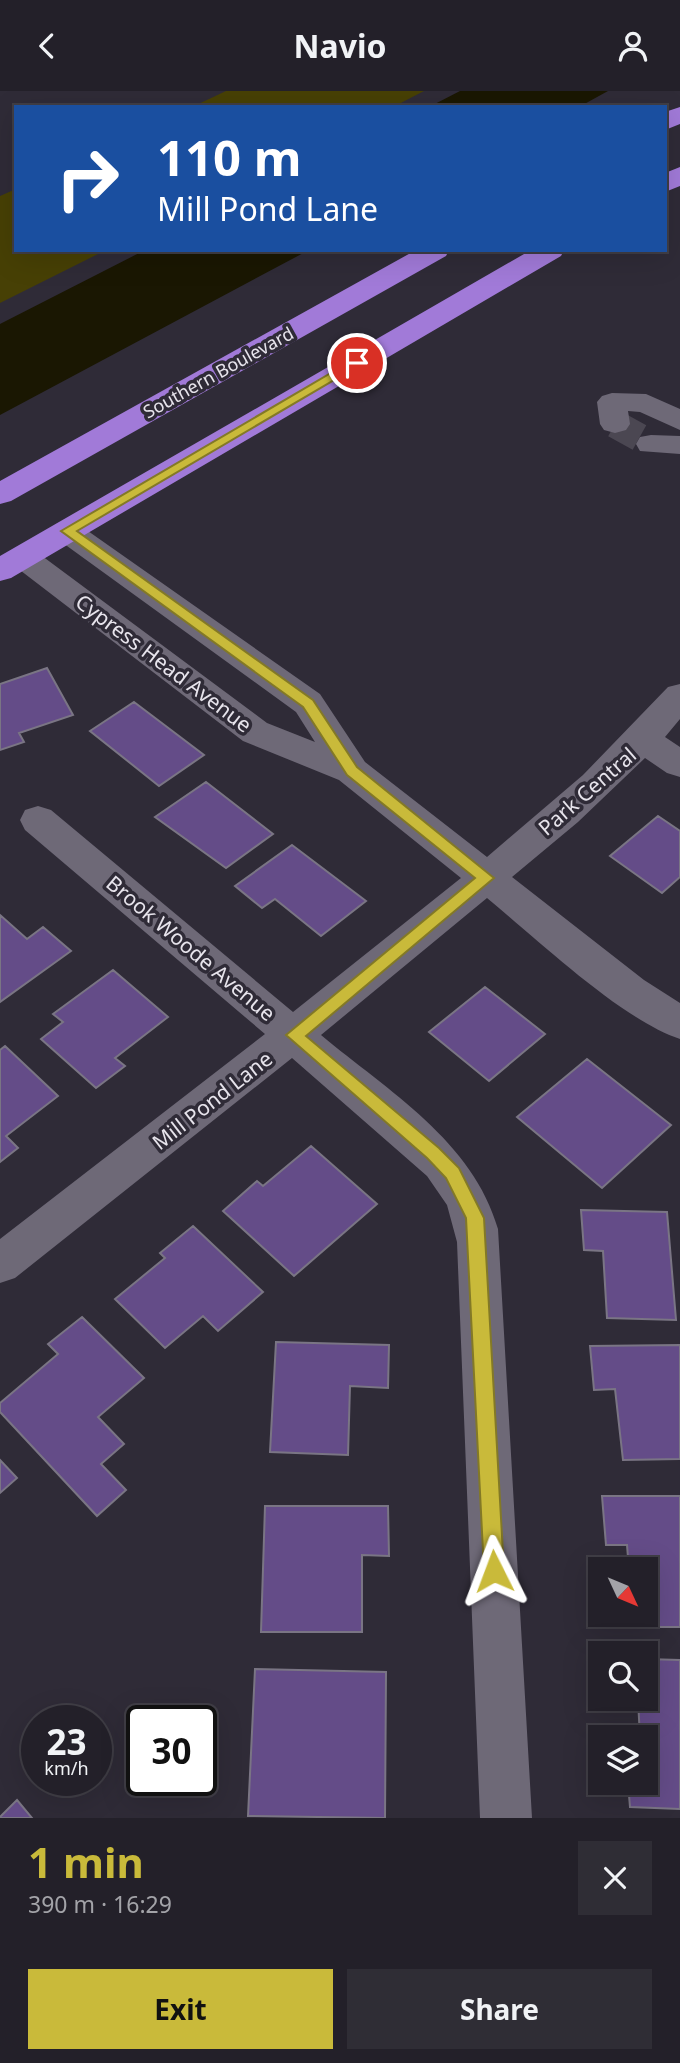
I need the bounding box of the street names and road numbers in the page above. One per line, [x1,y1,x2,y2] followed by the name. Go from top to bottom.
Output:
[139,321,297,423] street label: Southern Boulevard
[70,587,258,739] street label: Cypress Head Avenue
[532,741,642,841] street label: Park Central
[101,869,281,1027] street label: Brook Woode Avenue
[146,1044,278,1156] street label: Mill Pond Lane

